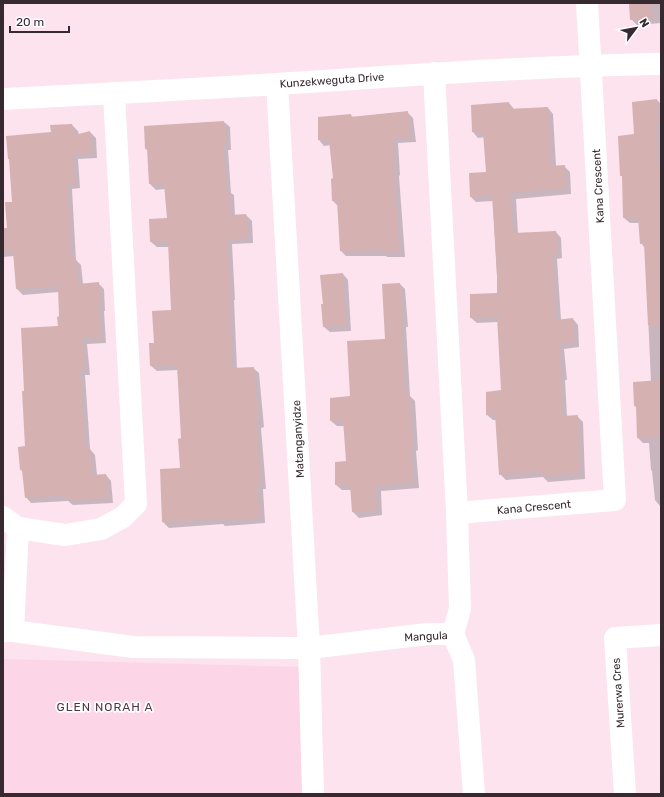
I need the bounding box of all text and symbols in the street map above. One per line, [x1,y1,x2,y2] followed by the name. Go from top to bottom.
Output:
[10,8,69,34] scale bar
[616,8,656,48] north arrow
[16,15,44,29] text: 20 m
[636,16,652,30] text: N
[279,70,385,91] street label: Kunzekweguta Drive
[590,148,607,223] street label: Kana Crescent
[290,400,307,478] street label: Matanganyidze
[496,498,572,517] street label: Kana Crescent
[404,629,448,644] street label: Mangula
[610,657,627,729] street label: Murerwa Cres
[56,700,154,714] district label: GLEN NORAH A

